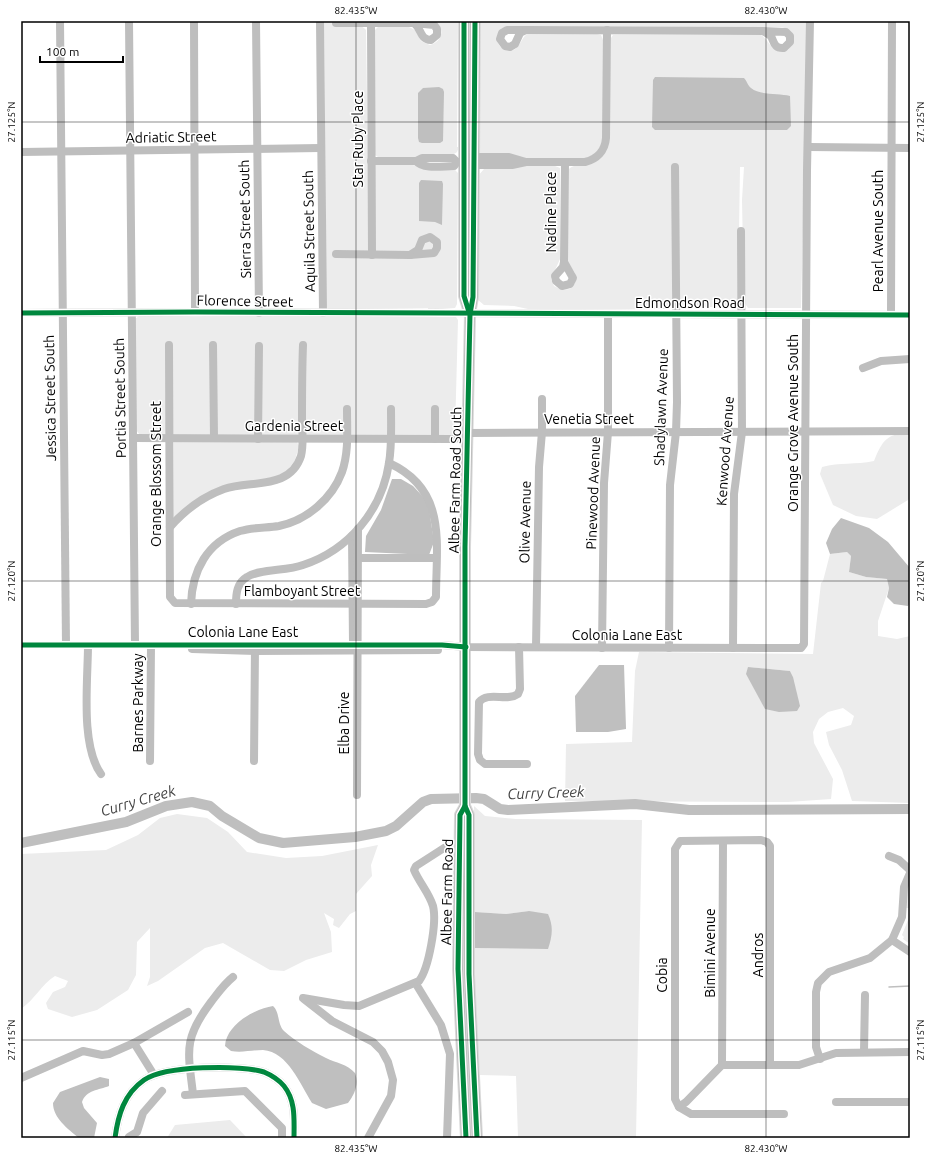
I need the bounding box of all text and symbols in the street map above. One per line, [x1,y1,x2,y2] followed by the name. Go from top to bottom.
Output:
[334,5,378,16] text: 82.435°W
[744,5,788,16] text: 82.430°W
[40,38,123,64] scale bar
[46,45,79,58] text: 100 m
[350,91,366,187] street label: Star Ruby Place
[6,101,17,143] text: 27.125°N
[915,101,926,143] text: 27.125°N
[125,128,217,146] street label: Adriatic Street
[236,159,254,279] street label: Sierra Street South
[300,170,318,292] street label: Aquila Street South
[870,170,886,292] street label: Pearl Avenue South
[543,171,559,253] street label: Nadine Place
[197,292,294,310] street label: Florence Street
[635,295,745,311] street label: Edmondson Road
[785,334,801,512] street label: Orange Grove Avenue South
[41,335,59,461] street label: Jessica Street South
[111,338,129,458] street label: Portia Street South
[651,348,671,466] street label: Shadylawn Avenue
[713,396,737,506] street label: Kenwood Avenue
[148,401,164,547] street label: Orange Blossom Street
[446,407,464,553] street label: Albee Farm Road South
[544,411,635,427] street label: Venetia Street
[245,418,344,434] street label: Gardenia Street
[583,436,603,550] street label: Pinewood Avenue
[516,480,534,564] street label: Olive Avenue
[6,560,17,602] text: 27.120°N
[915,560,926,602] text: 27.120°N
[244,583,361,599] street label: Flamboyant Street
[188,624,299,640] street label: Colonia Lane East
[572,627,683,643] street label: Colonia Lane East
[130,653,146,753] street label: Barnes Parkway
[336,691,352,755] street label: Elba Drive
[98,782,178,819] water label: Curry Creek
[507,783,585,802] water label: Curry Creek
[438,839,456,945] street label: Albee Farm Road
[702,908,718,998] street label: Bimini Avenue
[750,933,766,977] street label: Andros
[654,957,670,993] street label: Cobia
[6,1019,17,1061] text: 27.115°N
[915,1019,926,1061] text: 27.115°N
[334,1143,378,1154] text: 82.435°W
[744,1143,788,1154] text: 82.430°W

